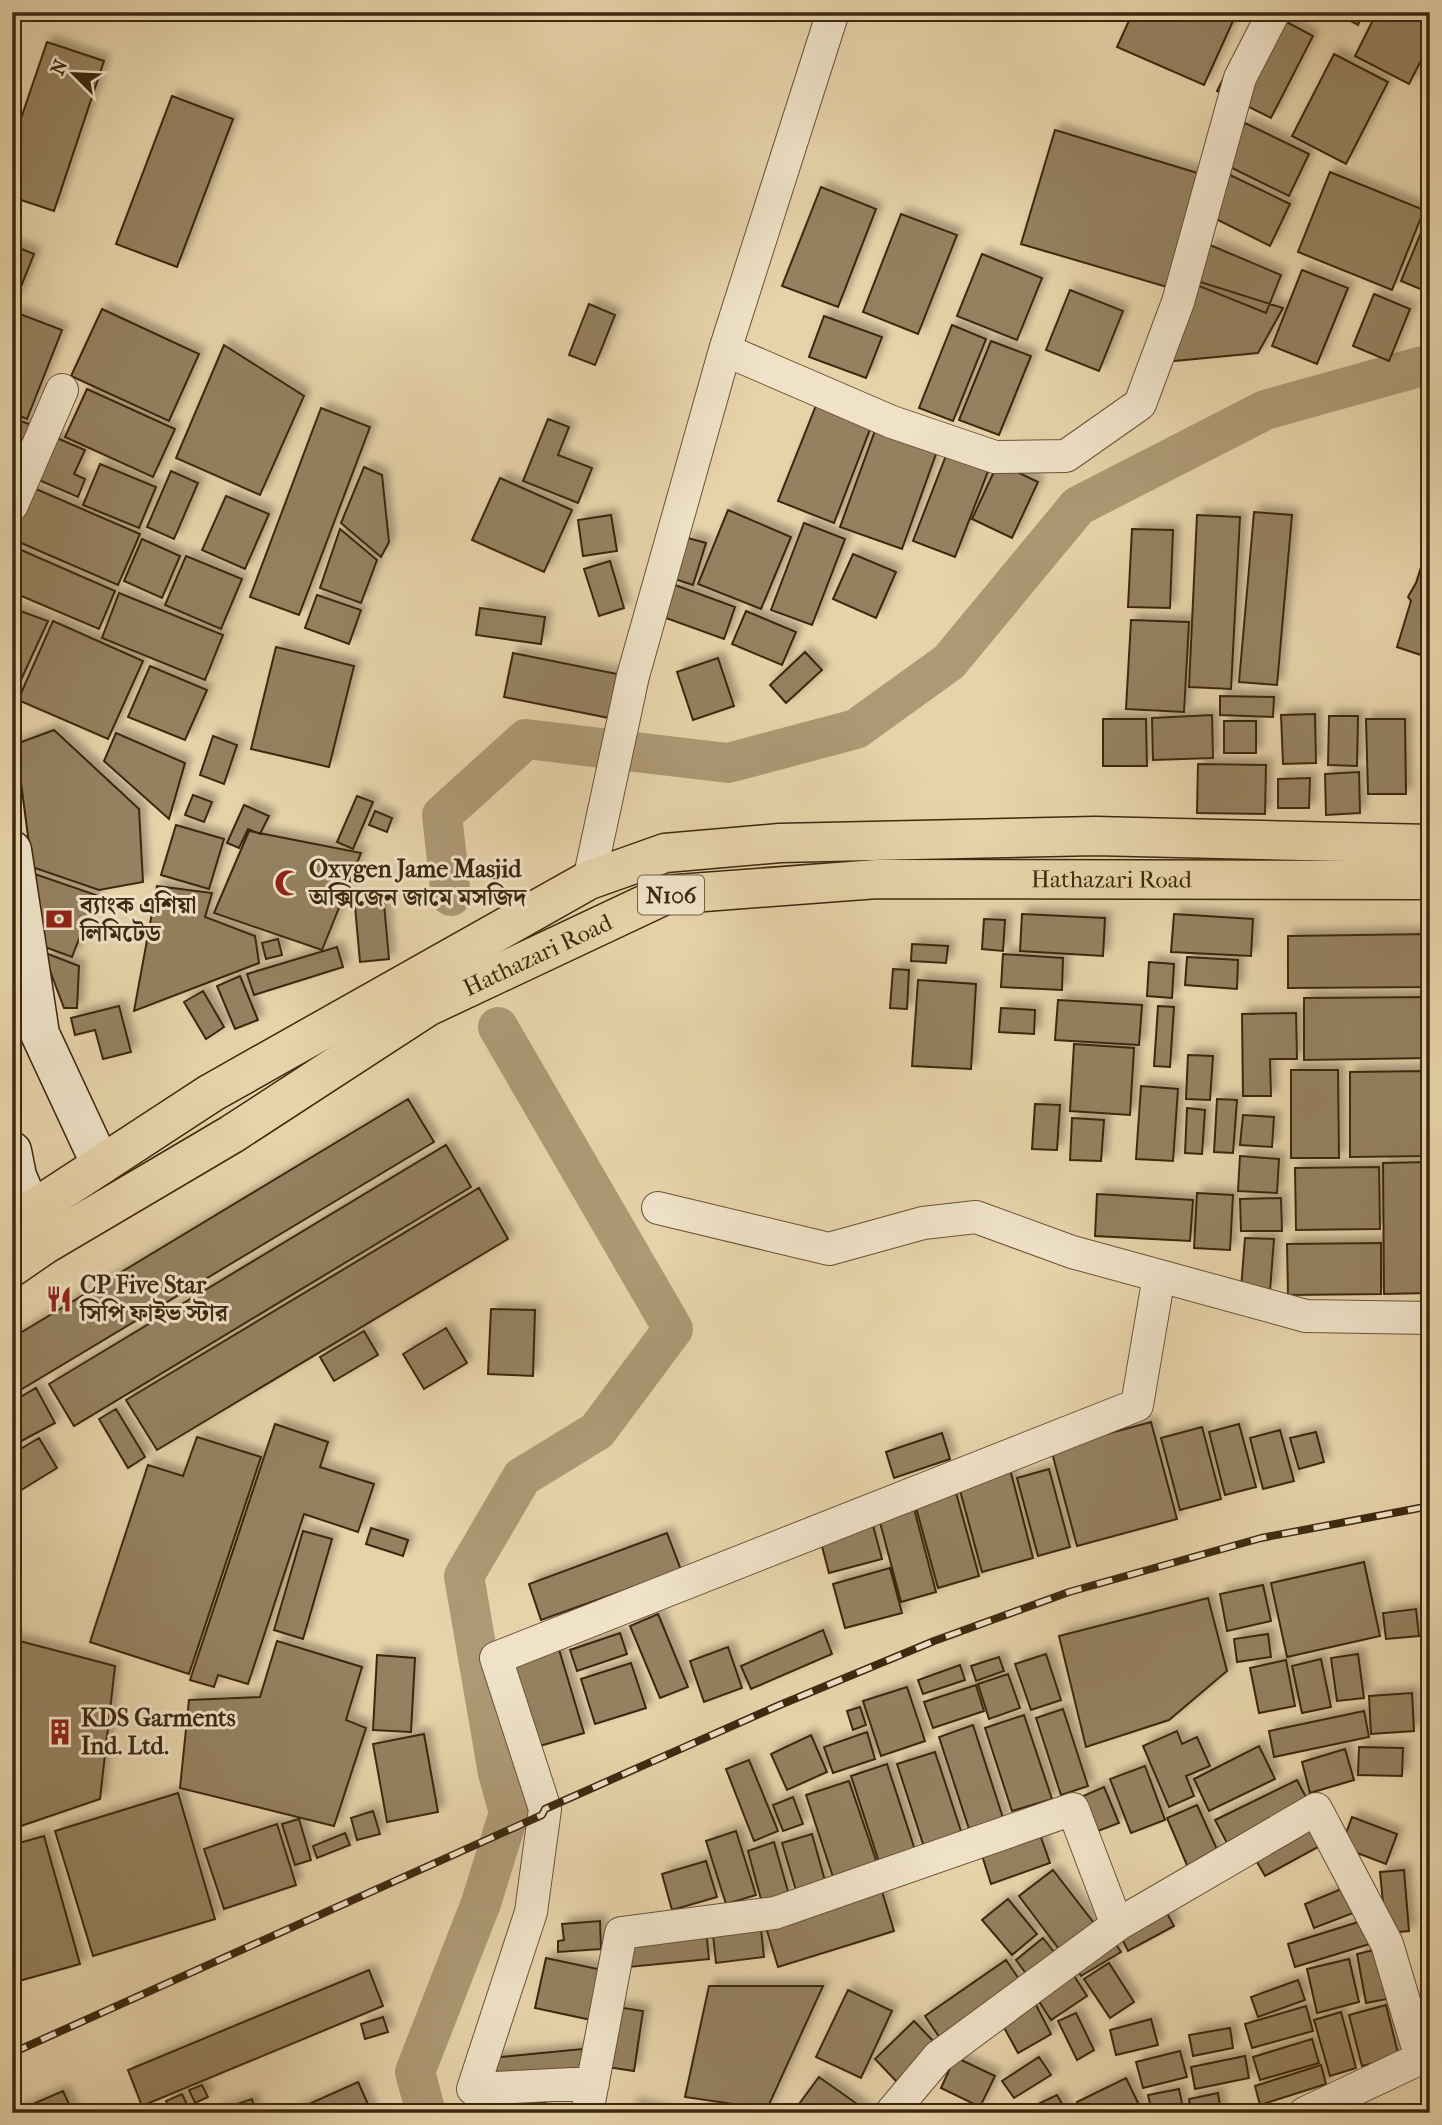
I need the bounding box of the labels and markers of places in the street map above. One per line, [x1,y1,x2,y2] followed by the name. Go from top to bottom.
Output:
[308,855,528,911] place label: Oxygen Jame Masjid অক্সিজেন জামে মসজিদ
[273,868,303,898] mosque icon: Oxygen Jame Masjid অক্সিজেন জামে মসজিদ
[79,890,196,947] place label: ব্যাংক এশিয়া লিমিটেড
[44,904,74,934] bank icon: ব্যাংক এশিয়া লিমিটেড
[79,1271,229,1327] place label: CP Five Star সিপি ফাইভ স্টার
[44,1284,74,1314] restaurant icon: CP Five Star সিপি ফাইভ স্টার
[81,1704,236,1760] place label: KDS Garments Ind. Ltd.
[45,1717,75,1747] building icon: KDS Garments Ind. Ltd.

